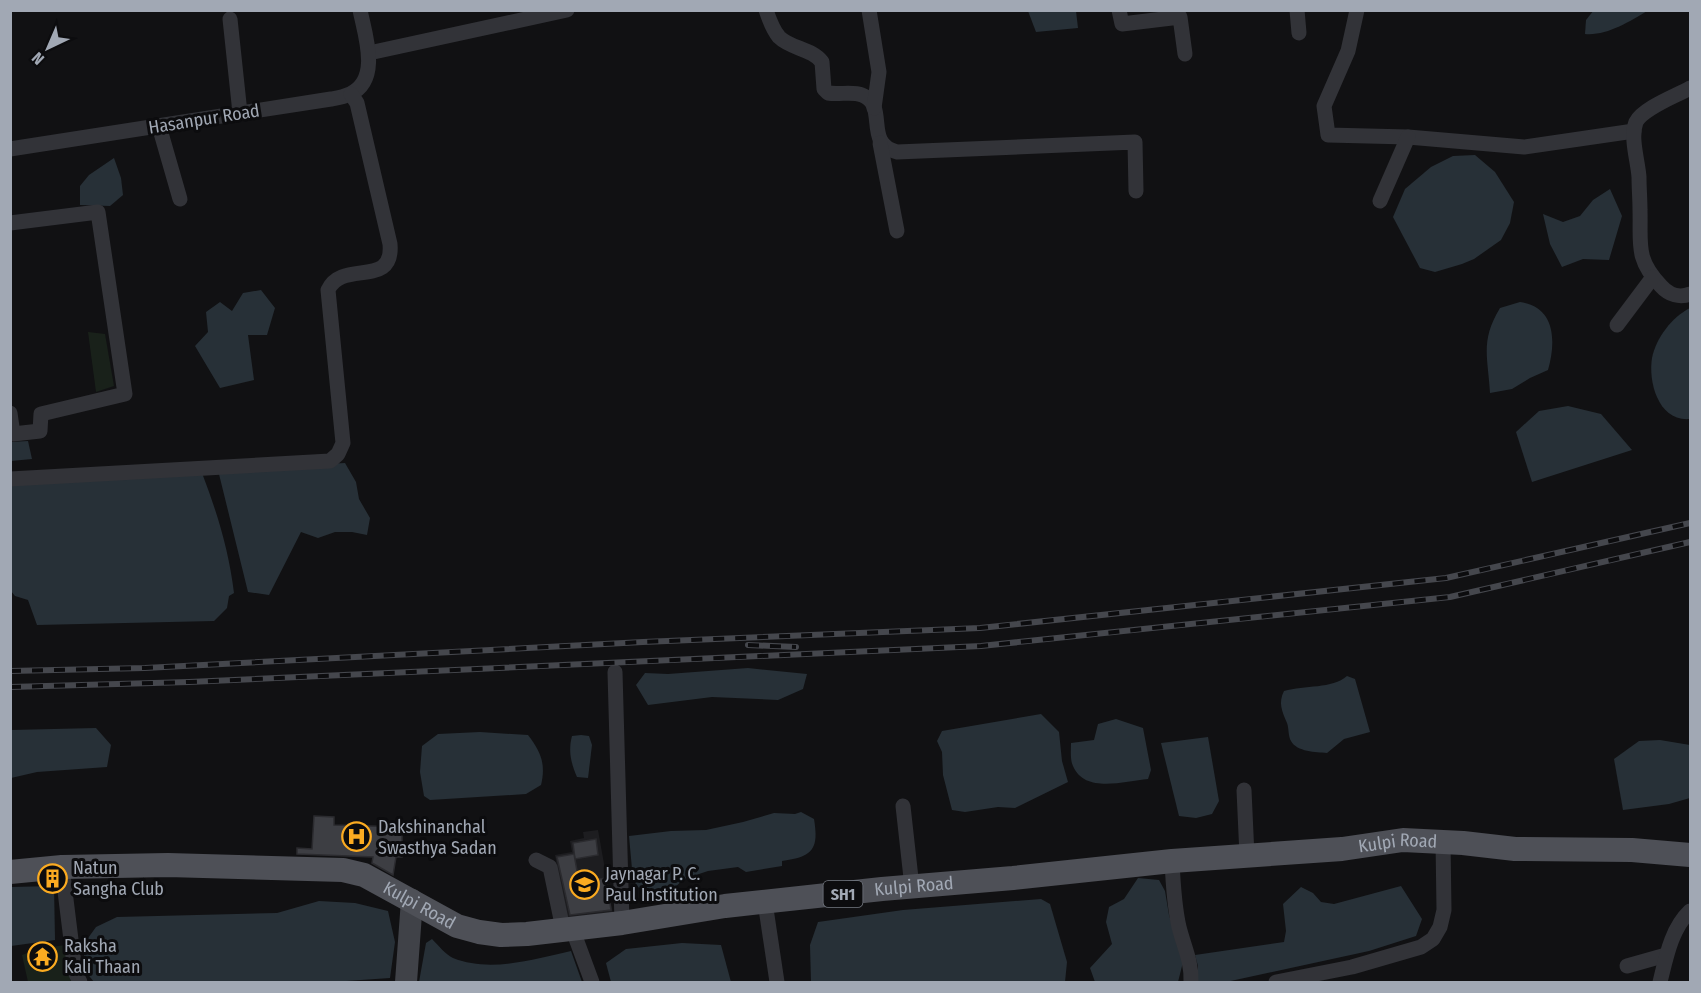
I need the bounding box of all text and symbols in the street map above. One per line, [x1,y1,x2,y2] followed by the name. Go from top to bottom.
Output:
[18,18,78,78] north arrow
[28,48,48,69] text: N
[147,99,261,139] street label: Hasanpur Road
[378,816,497,859] place label: Dakshinanchal Swasthya Sadan
[341,821,373,853] hospital icon: Dakshinanchal Swasthya Sadan
[1357,829,1438,857] street label: Kulpi Road
[73,857,164,900] place label: Natun Sangha Club
[36,862,68,894] building icon: Natun Sangha Club
[605,863,718,906] place label: Jaynagar P. C. Paul Institution
[568,868,600,900] school or university icon: Jaynagar P. C. Paul Institution
[873,872,954,901] street label: Kulpi Road
[379,877,459,934] street label: Kulpi Road
[824,881,862,907] road number: SH1
[64,935,140,978] place label: Raksha Kali Thaan
[27,940,59,972] temple icon: Raksha Kali Thaan

